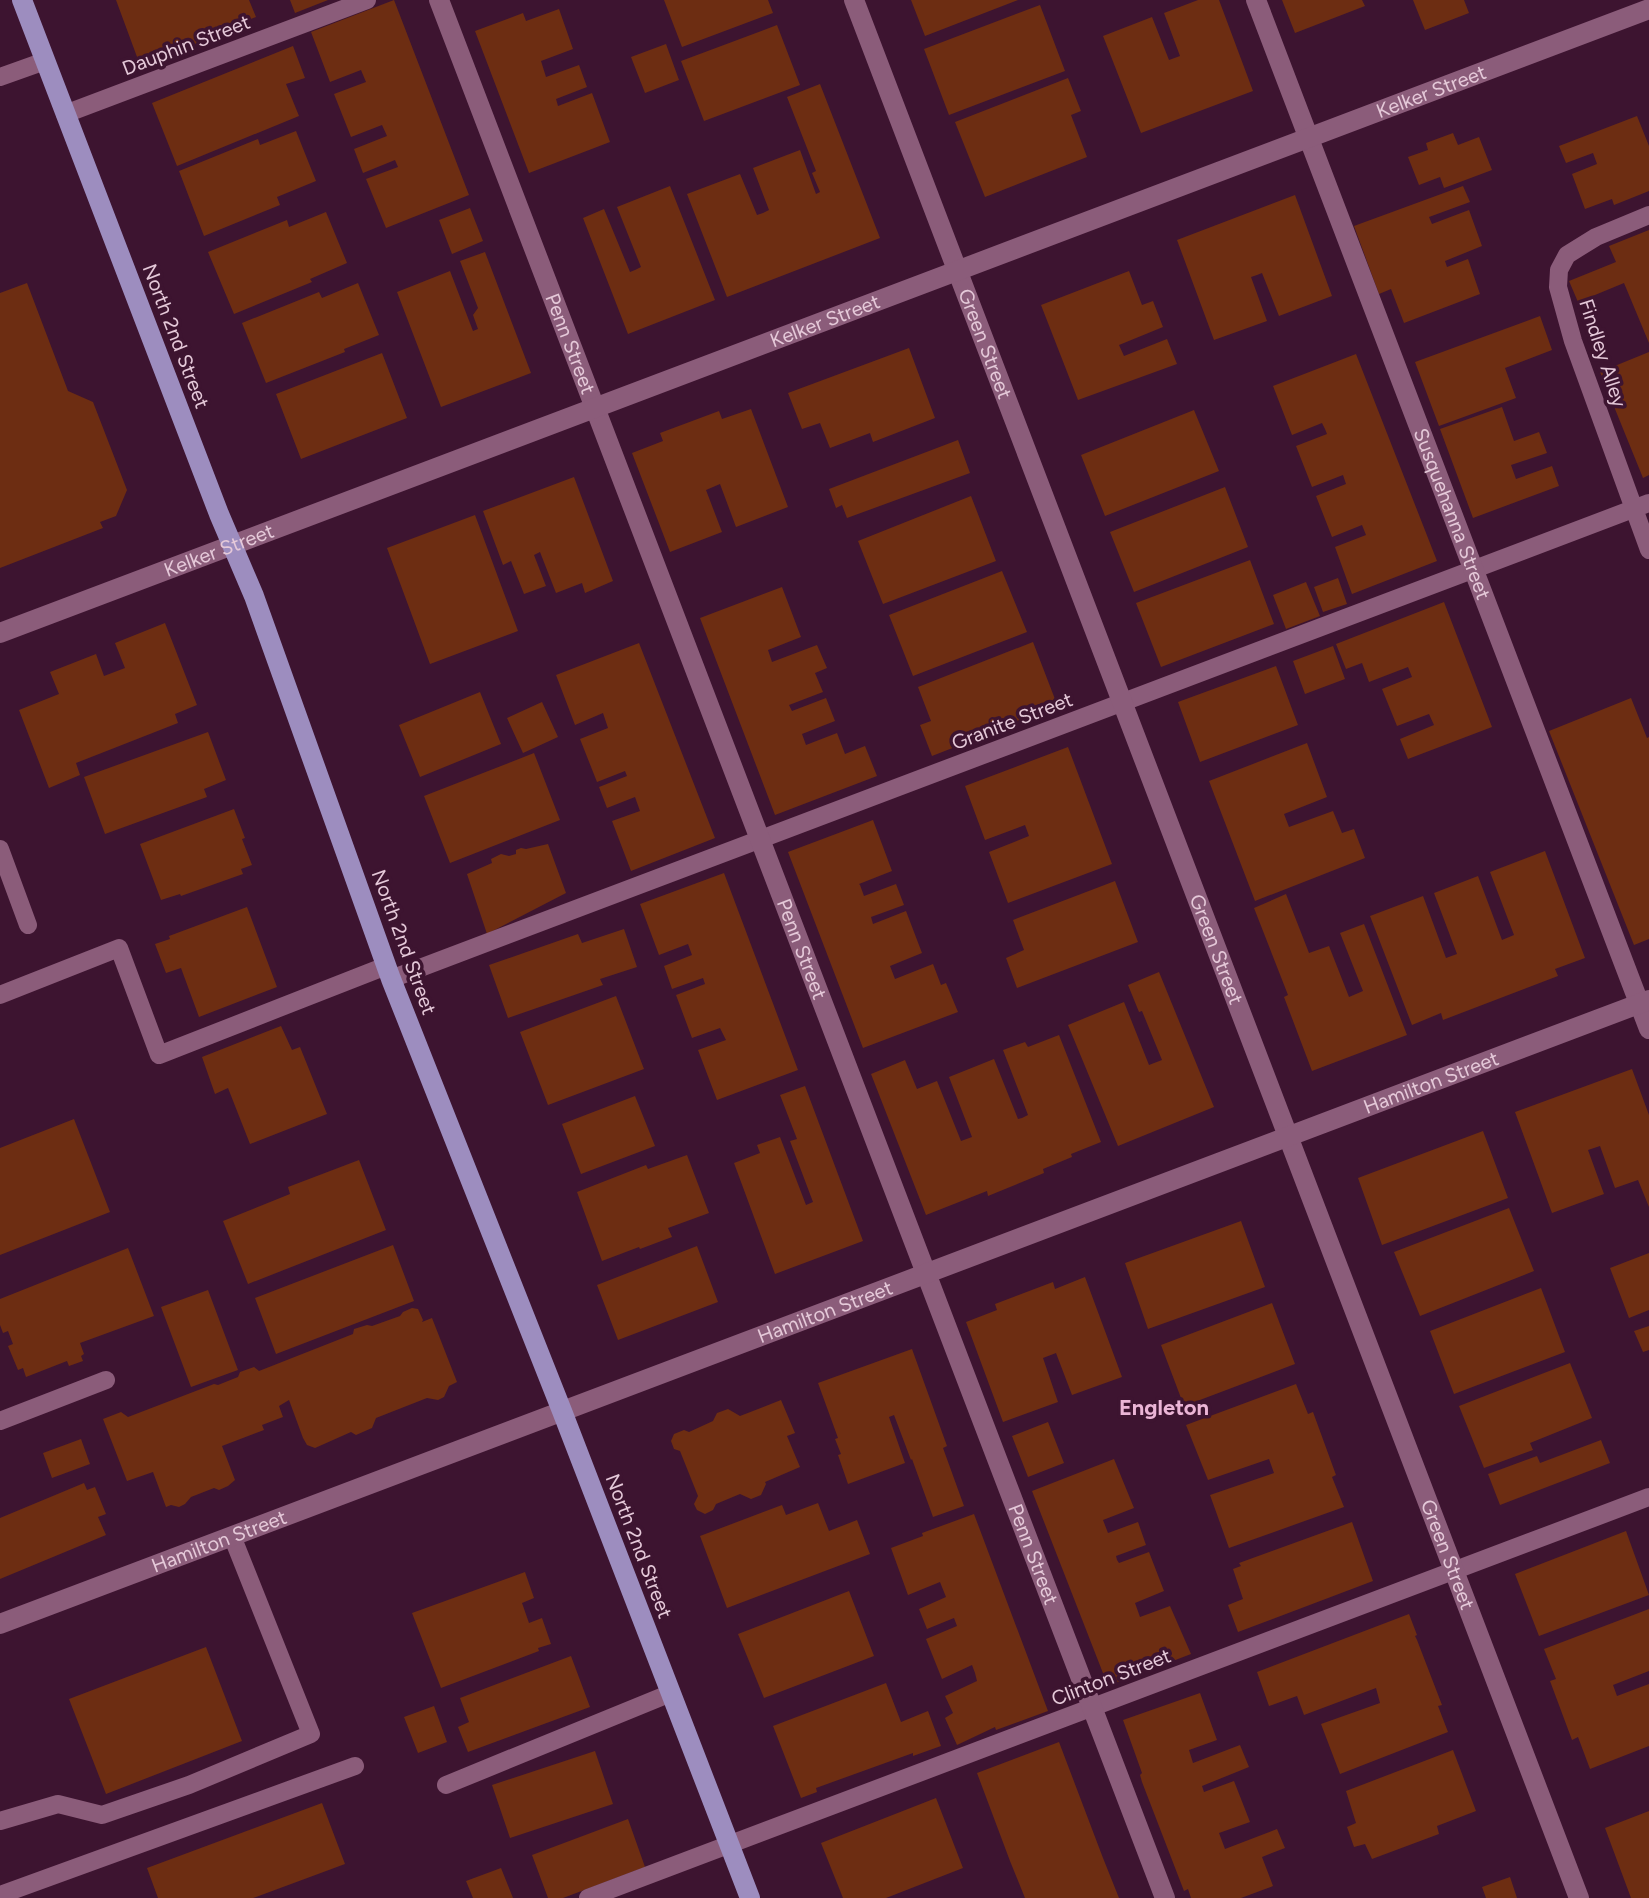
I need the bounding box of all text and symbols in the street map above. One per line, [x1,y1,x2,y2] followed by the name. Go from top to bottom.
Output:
[119,10,253,80] street label: Dauphin Street
[1373,60,1489,123] street label: Kelker Street
[137,261,215,411] street label: North 2nd Street
[953,285,1017,402] street label: Green Street
[767,289,883,353] street label: Kelker Street
[540,290,601,397] street label: Penn Street
[1574,296,1632,411] street label: Findley Alley
[1409,425,1496,603] street label: Susquehanna Street
[161,519,277,582] street label: Kelker Street
[948,687,1076,755] street label: Granite Street
[367,866,441,1018] street label: North 2nd Street
[1185,891,1248,1008] street label: Green Street
[772,895,832,1003] street label: Penn Street
[1360,1046,1502,1119] street label: Hamilton Street
[754,1275,896,1348] street label: Hamilton Street
[1119,1394,1209,1421] district label: Engleton
[600,1471,678,1621] street label: North 2nd Street
[1416,1496,1480,1613] street label: Green Street
[1003,1501,1064,1608] street label: Penn Street
[148,1505,290,1578] street label: Hamilton Street
[1048,1643,1174,1711] street label: Clinton Street

